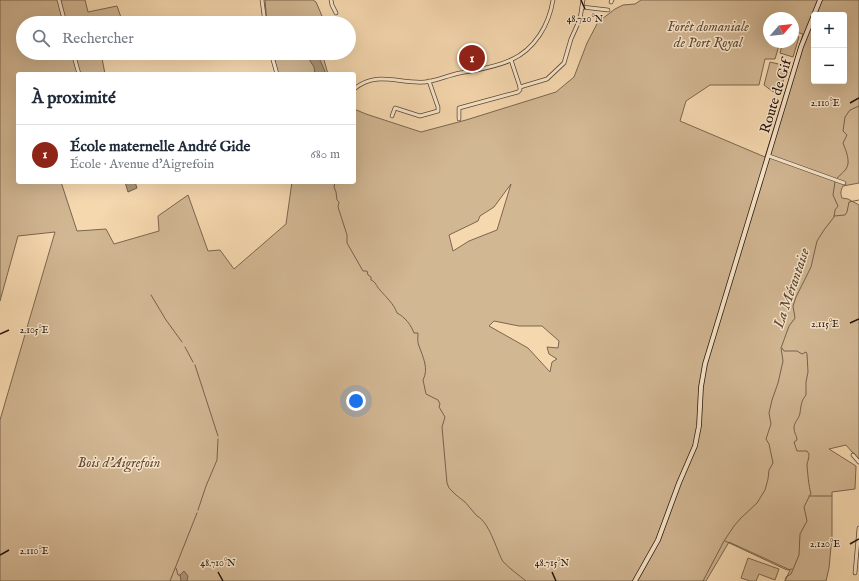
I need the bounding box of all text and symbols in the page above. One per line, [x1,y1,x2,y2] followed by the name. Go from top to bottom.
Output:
[763,12,799,48] north arrow
[811,12,847,84] map controls
[811,12,847,48] button: +
[567,13,604,26] text: 48.720°N
[16,16,356,60] search box
[667,18,749,52] park label: Forêt domaniale de Port Royal
[30,27,52,49] icon: search
[62,29,134,48] text: Rechercher
[459,43,485,73] pin: 1
[811,48,847,84] button: −
[756,54,797,136] street label: Route de Gif
[32,88,116,109] text: À proximité
[810,97,840,110] text: 2.110°E
[70,137,250,156] text: École maternelle André Gide
[43,146,47,163] text: 1
[310,146,340,163] text: 680 m
[70,156,214,173] text: École · Avenue d'Aigrefoin
[769,246,814,332] water label: La Mérantaise
[811,318,839,331] text: 2.115°E
[19,324,49,337] text: 2.105°E
[346,391,366,411] your location
[78,454,160,473] park label: Bois d'Aigrefoin
[810,538,840,551] text: 2.120°E
[19,545,49,558] text: 2.110°E
[200,557,236,570] text: 48.710°N
[535,557,569,570] text: 48.715°N

